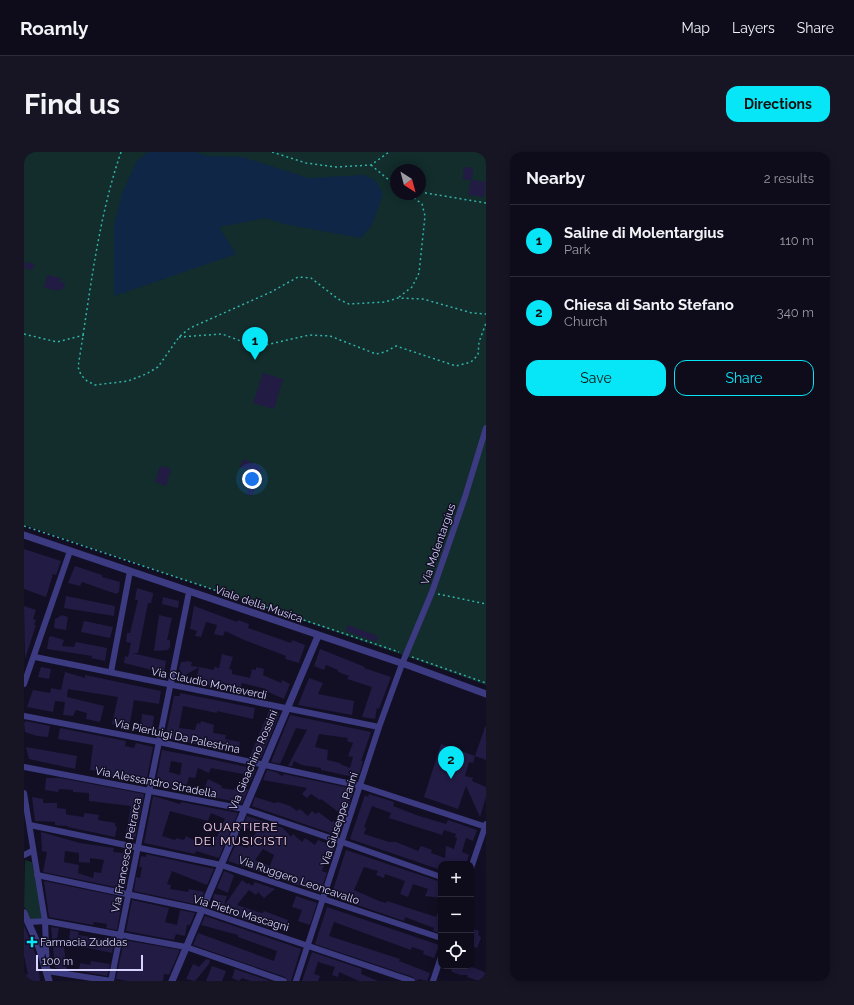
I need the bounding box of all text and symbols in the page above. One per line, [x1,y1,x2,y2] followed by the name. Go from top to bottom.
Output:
[20,17,88,39] text: Roamly
[682,20,710,36] text: Map
[732,20,775,36] text: Layers
[797,20,834,36] text: Share
[726,86,830,122] button: Directions
[24,88,120,121] text: Find us
[390,164,426,200] north arrow
[526,168,585,188] text: Nearby
[764,171,814,186] text: 2 results
[564,224,724,242] text: Saline di Molentargius
[536,233,542,248] text: 1
[780,233,814,248] text: 110 m
[564,242,591,257] text: Park
[564,296,734,314] text: Chiesa di Santo Stefano
[535,305,543,320] text: 2
[777,305,814,320] text: 340 m
[564,314,607,329] text: Church
[242,327,268,360] pin: 1
[526,360,666,396] button: Save
[674,360,814,396] button: Share
[242,469,262,489] your location
[418,502,458,586] street label: Via Molentargius
[213,583,305,626] street label: Viale della Musica
[150,665,268,702] street label: Via Claudio Monteverdi
[226,708,280,812] street label: Via Gioachino Rossini
[113,717,241,756] street label: Via Pierluigi Da Palestrina
[438,746,464,779] pin: 2
[94,764,218,801] street label: Via Alessandro Stradella
[318,771,361,868] street label: Via Giuseppe Parini
[109,797,144,913] street label: Via Francesco Petrarca
[194,820,288,848] district label: QUARTIERE DEI MUSICISTI
[237,854,362,907] street label: Via Ruggero Leoncavallo
[438,861,474,969] map controls
[438,861,474,897] button: +
[191,893,290,934] street label: Via Pietro Mascagni
[438,897,474,933] button: −
[438,933,474,969] button: locate
[40,936,127,949] place label: Farmacia Zuddas
[27,937,37,947] marker: Farmacia Zuddas
[36,953,143,972] scale bar
[42,955,73,968] text: 100 m

